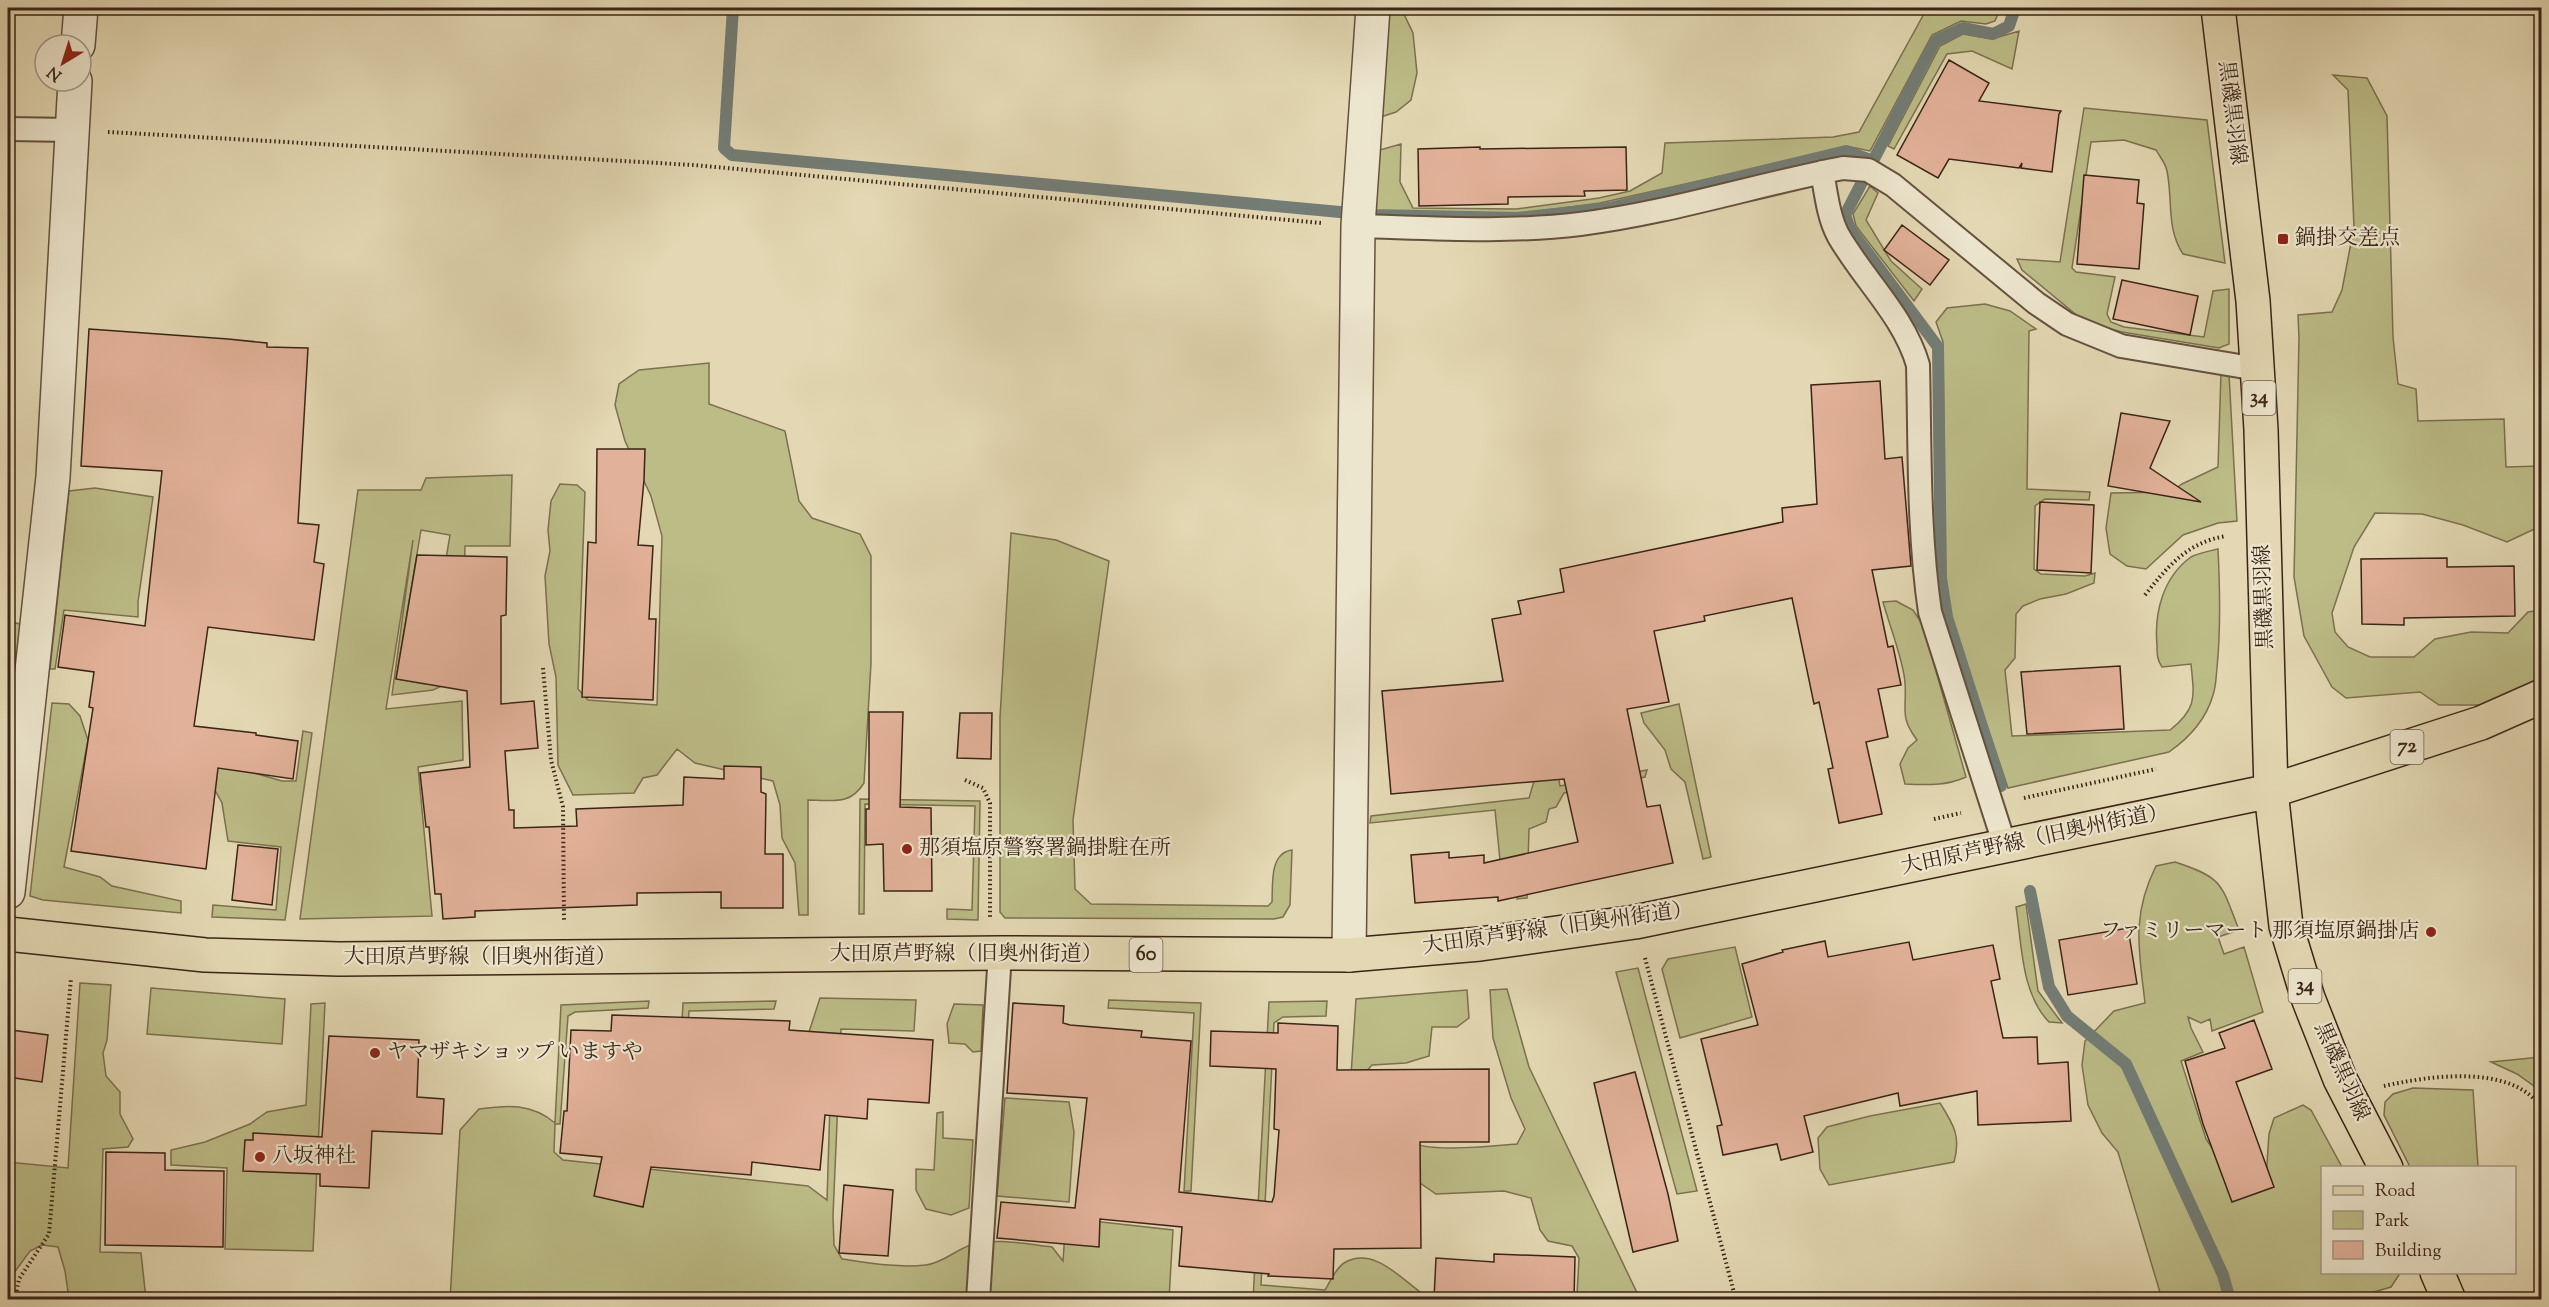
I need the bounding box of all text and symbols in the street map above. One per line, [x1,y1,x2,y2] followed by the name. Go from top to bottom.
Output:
[33,33,93,93] north arrow
[2210,59,2252,167] street label: 黒磯黒羽線
[43,60,67,86] text: N
[2295,224,2400,254] place label: 鍋掛交差点
[2276,232,2290,246] marker: 鍋掛交差点
[2242,381,2276,415] road number: 34
[2248,544,2282,650] street label: 黒磯黒羽線
[2390,730,2424,764] road number: 72
[1898,797,2172,883] street label: 大田原芦野線（旧奥州街道）
[919,834,1171,864] place label: 那須塩原警察署鍋掛駐在所
[900,842,914,856] marker: 那須塩原警察署鍋掛駐在所
[1421,895,1695,963] street label: 大田原芦野線（旧奥州街道）
[2100,917,2419,947] place label: ファミリーマート 那須塩原鍋掛店
[2424,925,2438,939] marker: ファミリーマート 那須塩原鍋掛店
[1130,938,1162,972] road number: 60
[830,940,1103,970] street label: 大田原芦野線（旧奥州街道）
[344,943,617,973] street label: 大田原芦野線（旧奥州街道）
[2288,969,2322,1003] road number: 34
[2306,1018,2376,1126] street label: 黒磯黒羽線
[387,1038,643,1068] place label: ヤマザキショップ いますや
[368,1046,382,1060] marker: ヤマザキショップ いますや
[272,1142,356,1172] place label: 八坂神社
[253,1150,267,1164] marker: 八坂神社
[2321,1166,2516,1274] legend
[2375,1179,2415,1205] text: Road
[2375,1209,2410,1235] text: Park
[2375,1239,2441,1265] text: Building

